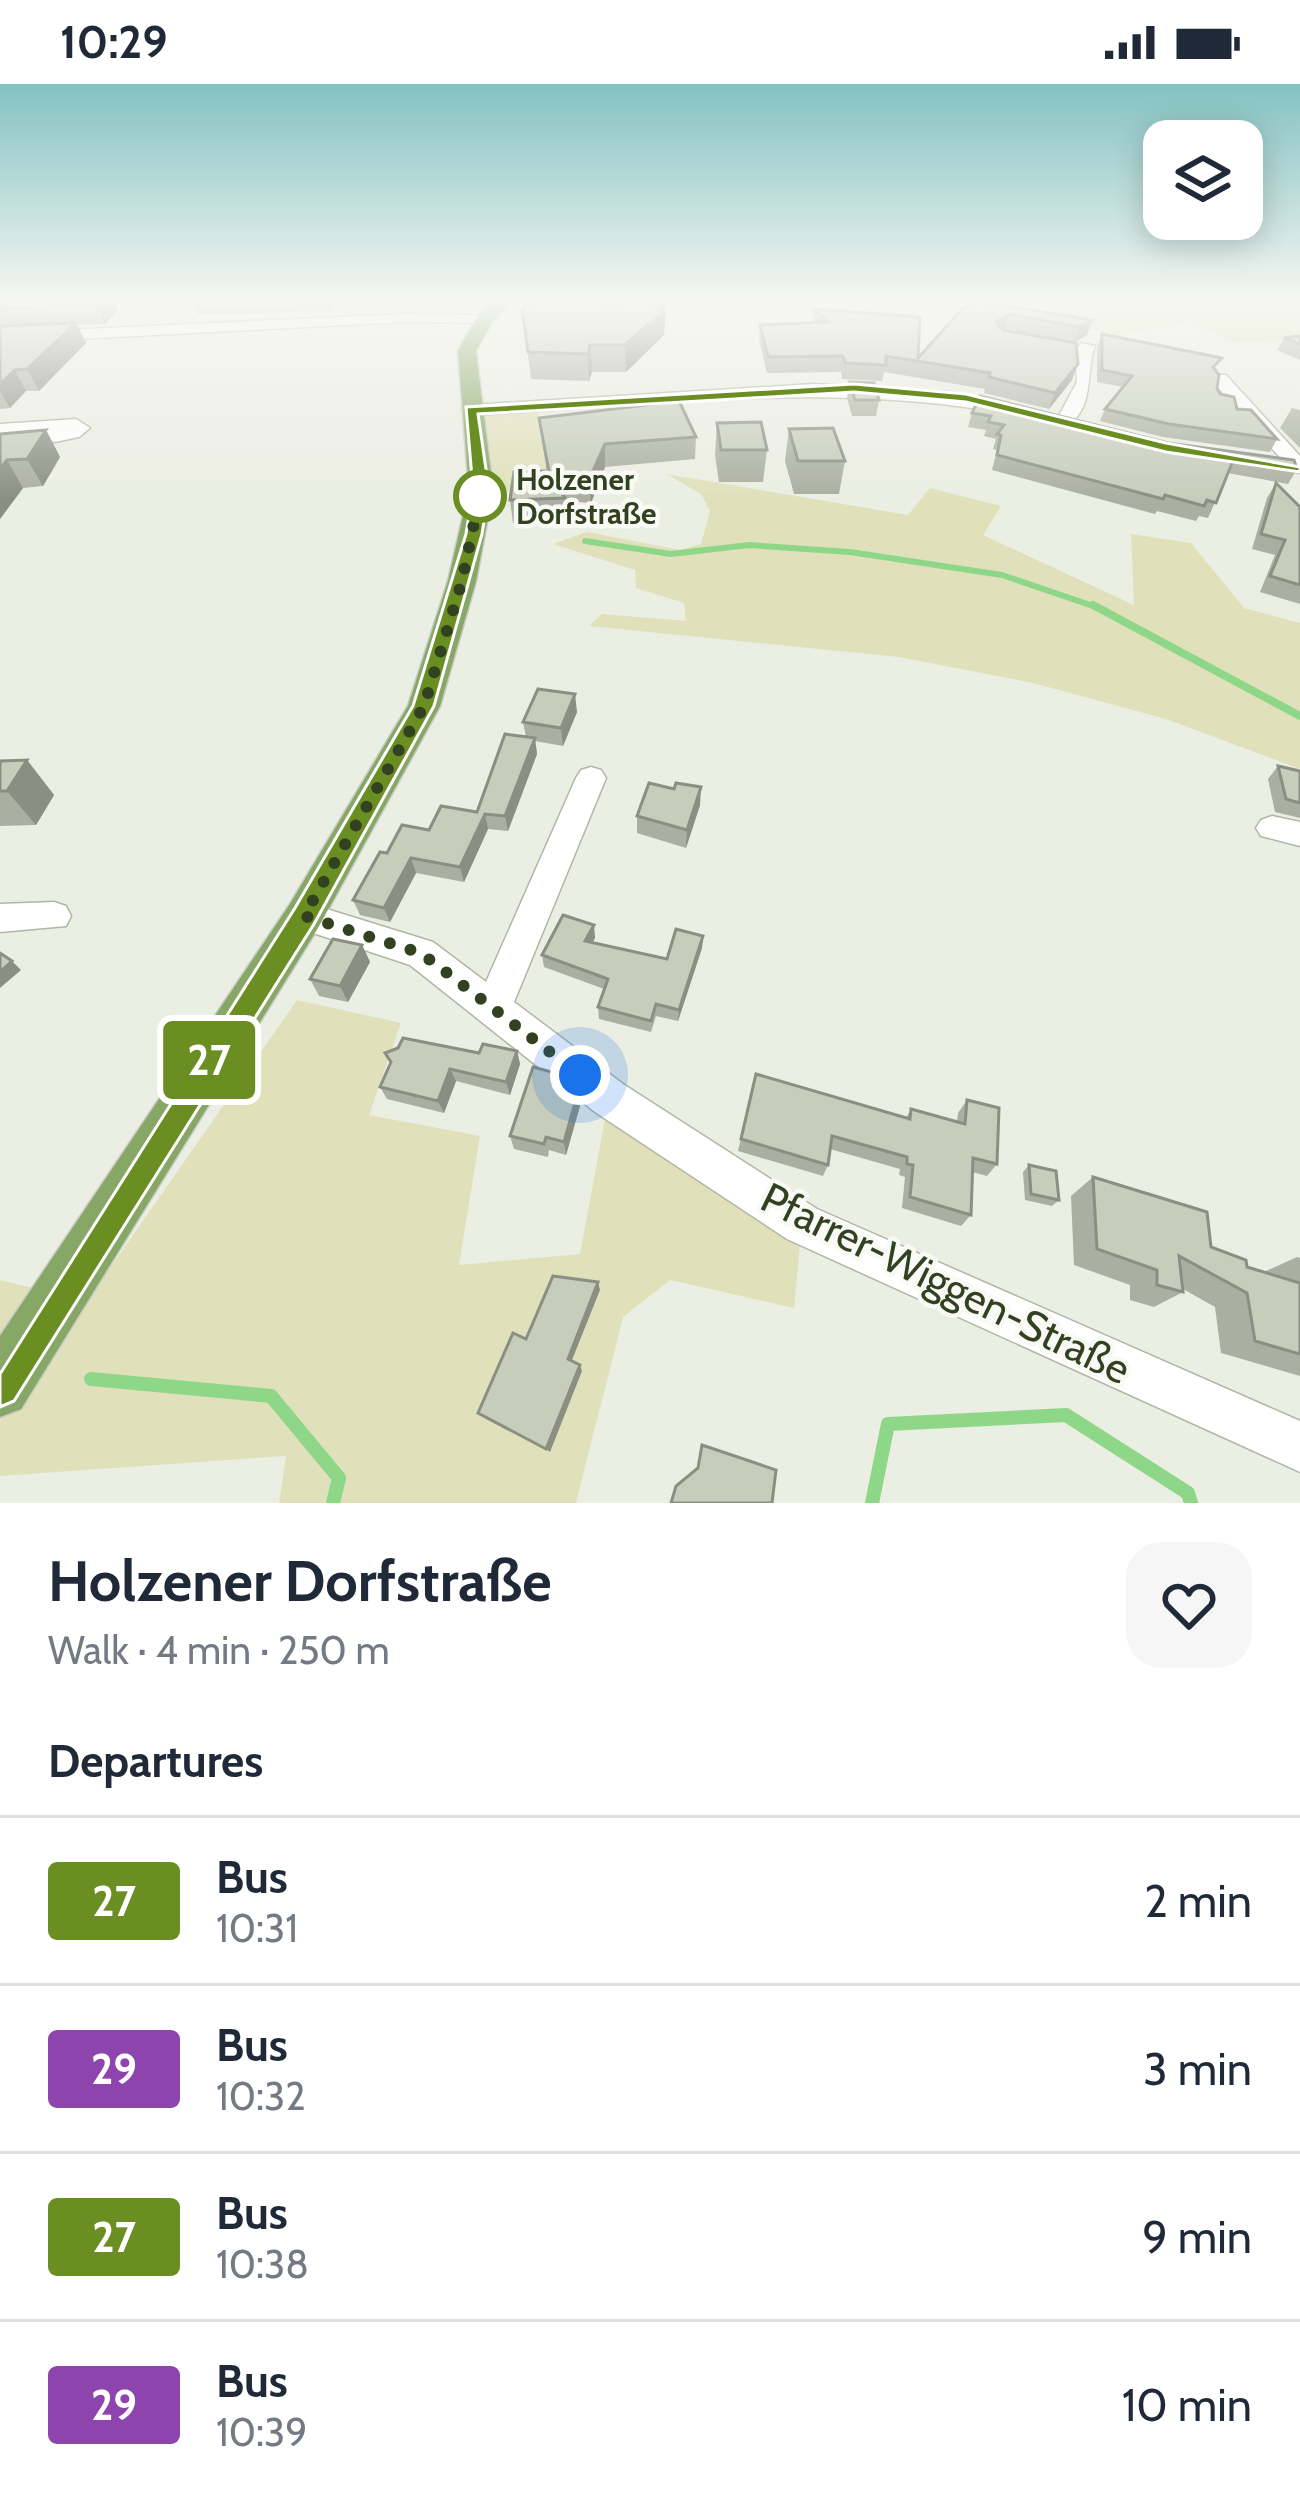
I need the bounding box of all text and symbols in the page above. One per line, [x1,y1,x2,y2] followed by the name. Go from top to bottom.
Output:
[60,15,167,69] text: 10:29
[1143,120,1263,240] map controls
[1143,120,1263,240] button: layers
[516,461,656,532] place label: Holzener Dorfstraße
[455,471,505,521] marker: Holzener Dorfstraße
[155,1021,263,1099] line badge: 27
[187,1034,231,1086] text: 27
[550,1045,610,1105] your location
[753,1171,1139,1395] street label: Pfarrer-Wiggen-Straße
[1126,1542,1252,1668] button: heart
[48,1546,551,1615] text: Holzener Dorfstraße
[48,1626,390,1674] text: Walk · 4 min · 250 m
[48,1734,263,1788] text: Departures
[216,1850,288,1904] text: Bus
[1144,1874,1252,1928] text: 2 min
[92,1875,136,1927] text: 27
[216,1904,298,1952] text: 10:31
[216,2018,288,2072] text: Bus
[1143,2042,1252,2096] text: 3 min
[91,2043,137,2095] text: 29
[216,2072,306,2120] text: 10:32
[216,2186,288,2240] text: Bus
[1142,2210,1252,2264] text: 9 min
[92,2211,136,2263] text: 27
[216,2240,309,2288] text: 10:38
[216,2354,288,2408] text: Bus
[1122,2378,1252,2432] text: 10 min
[91,2379,137,2431] text: 29
[216,2408,307,2456] text: 10:39

